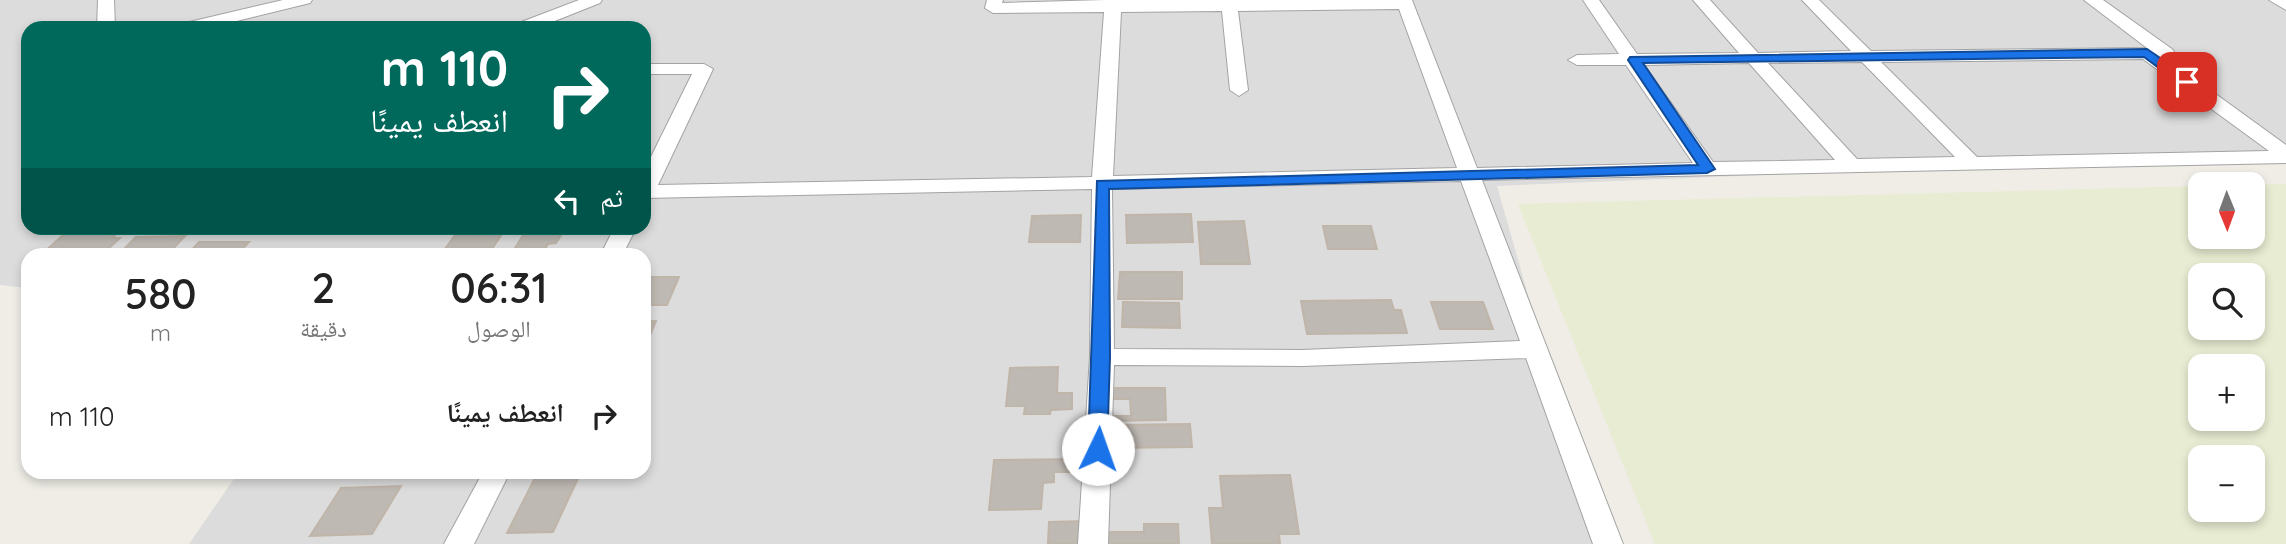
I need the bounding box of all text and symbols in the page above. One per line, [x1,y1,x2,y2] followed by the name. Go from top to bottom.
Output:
[381,37,508,98] text: 110 m
[532,49,623,140] icon: right
[2157,52,2217,112] pin
[2168,63,2206,101] icon: arrive
[370,100,508,140] text: انعطف يمينًا
[2188,172,2264,248] north arrow
[2188,172,2265,522] map controls
[600,181,623,214] text: ثم
[548,182,586,220] icon: left
[312,261,335,314] text: 2
[450,261,548,314] text: 06:31
[2188,263,2265,340] button: search
[124,267,197,320] text: 580
[300,314,347,343] text: دقيقة
[467,314,531,343] text: الوصول
[150,318,171,347] text: m
[2188,354,2265,431] button: +
[446,396,564,429] text: انعطف يمينًا
[585,397,623,435] icon: right
[49,400,115,433] text: 110 m
[1061,412,1135,486] position arrow
[2188,445,2265,522] button: −

